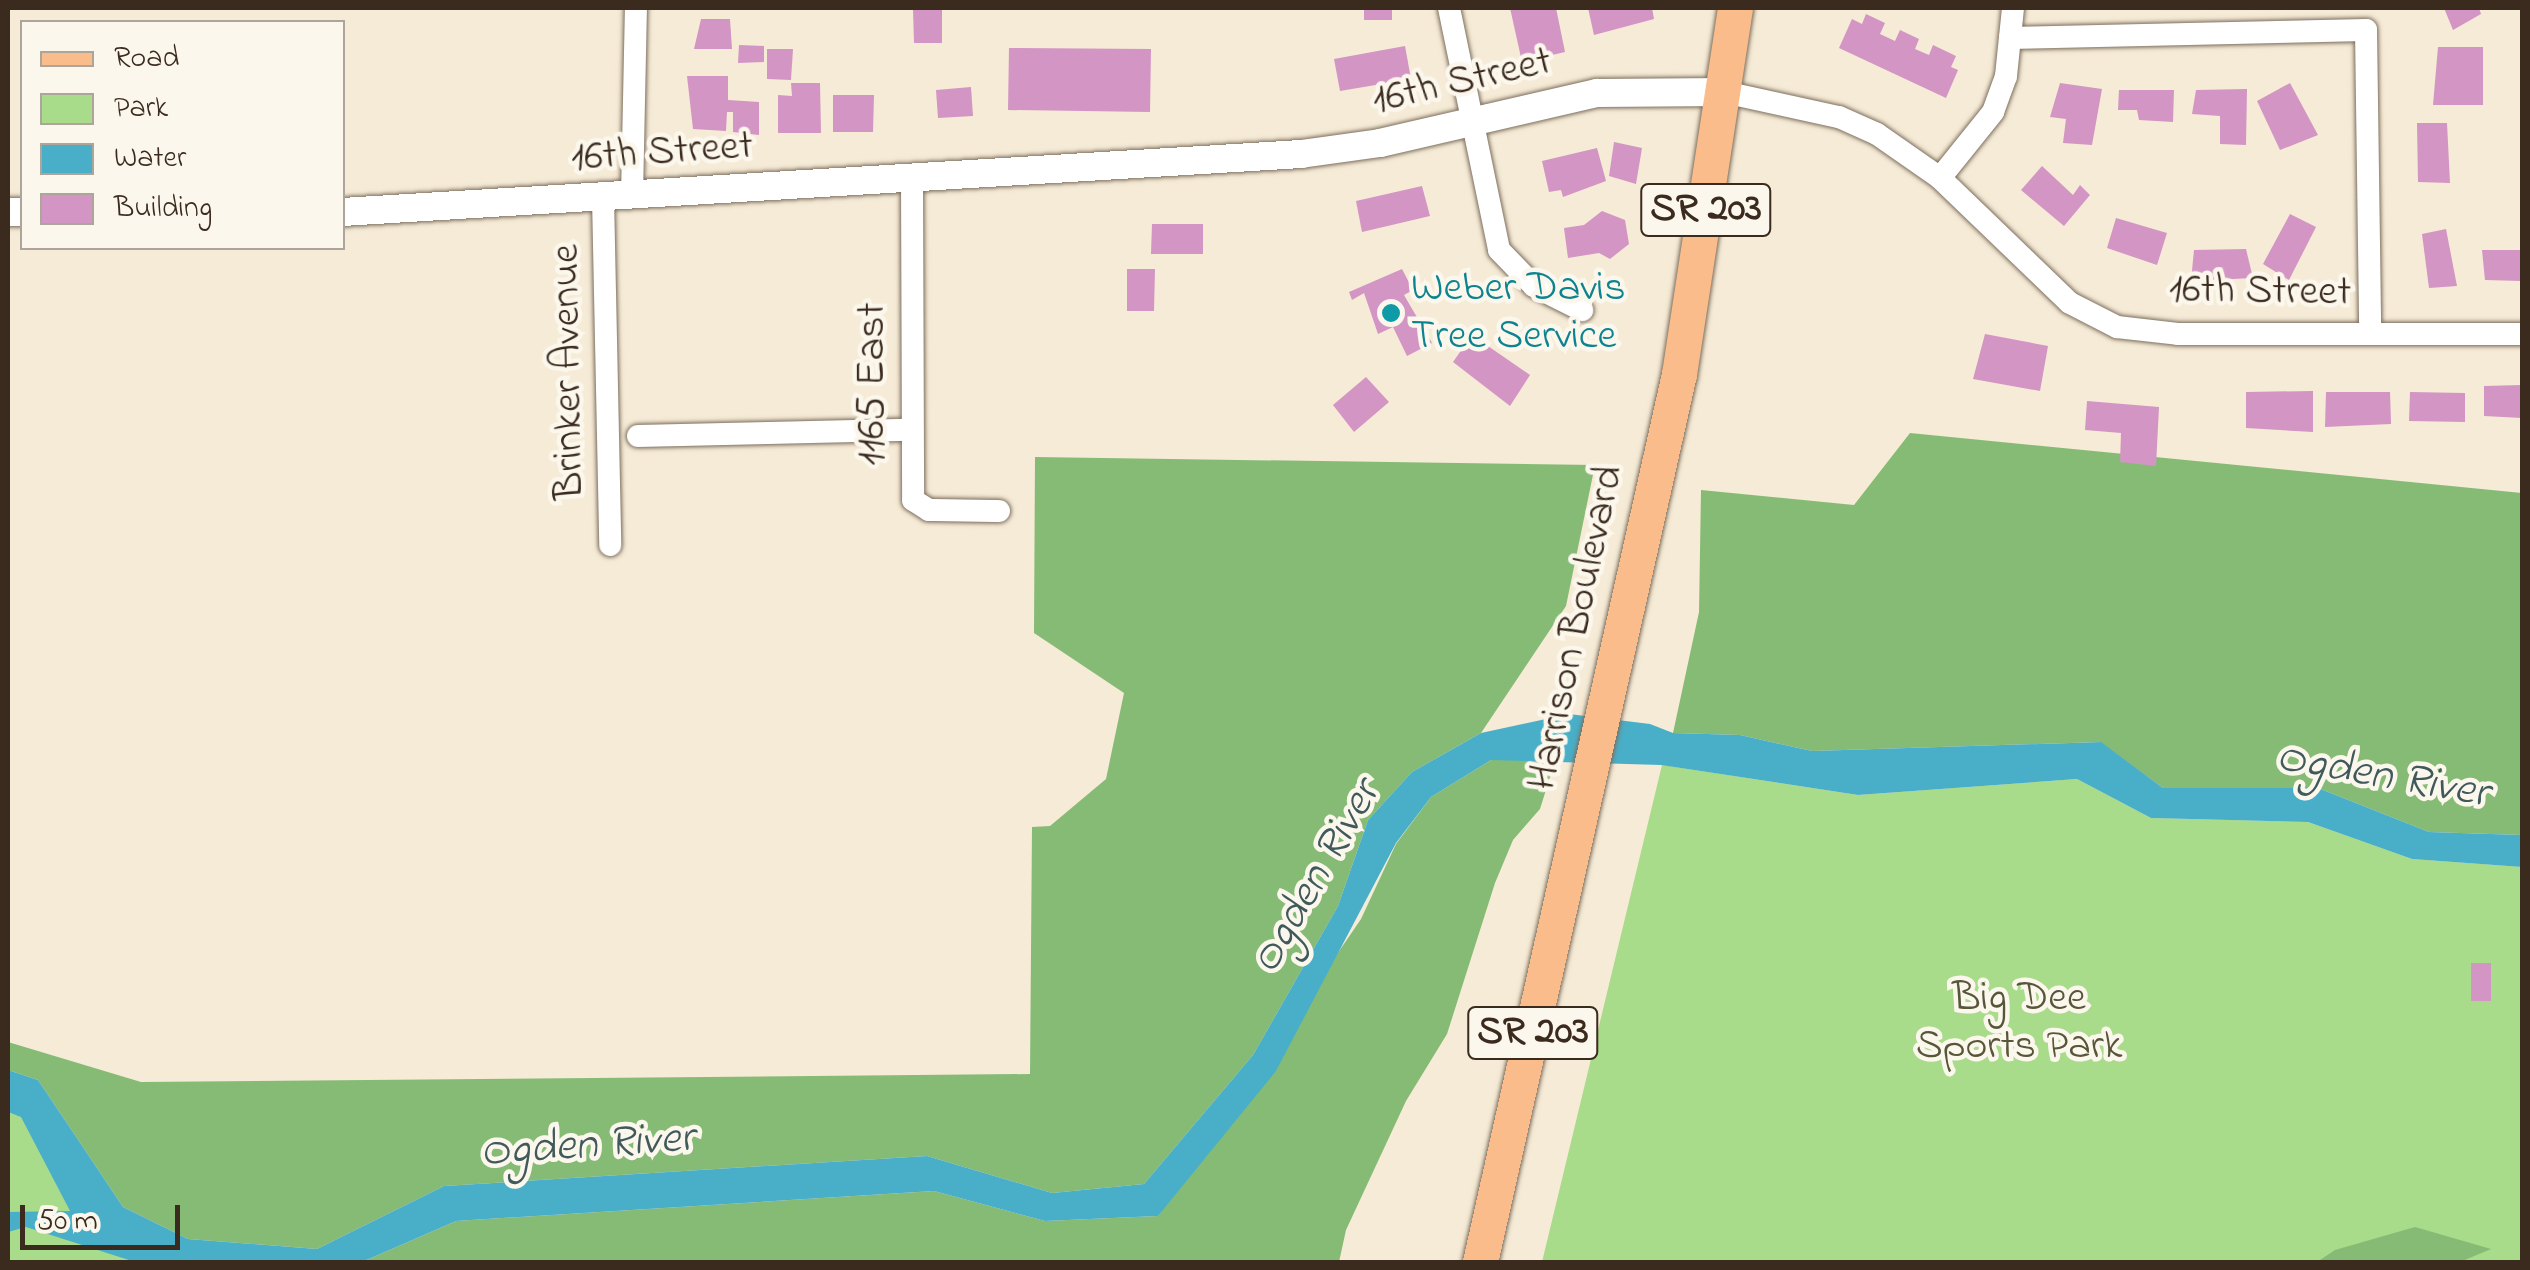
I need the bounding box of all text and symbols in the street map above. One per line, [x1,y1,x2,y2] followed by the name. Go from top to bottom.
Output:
[20,20,345,250] legend
[114,37,179,81] text: Road
[1368,37,1556,127] street label: 16th Street
[114,87,168,131] text: Park
[569,122,755,184] street label: 16th Street
[114,137,186,181] text: Water
[1638,175,1774,245] road number: SR 203
[114,187,212,231] text: Building
[542,244,596,500] street label: Brinker Avenue
[1411,264,1626,362] place label: Weber Davis Tree Service
[2168,265,2352,319] street label: 16th Street
[848,302,898,466] street label: 1165 East
[1380,302,1402,324] marker: Weber Davis Tree Service
[1518,461,1636,795] street label: Harrison Boulevard
[2272,732,2492,822] water label: Ogden River
[1240,772,1394,984] water label: Ogden River
[1916,974,2122,1072] park label: Big Dee Sports Park
[1466,998,1600,1068] road number: SR 203
[478,1113,696,1181] water label: Ogden River
[25,1185,185,1247] scale bar
[37,1200,98,1244] text: 50 m

